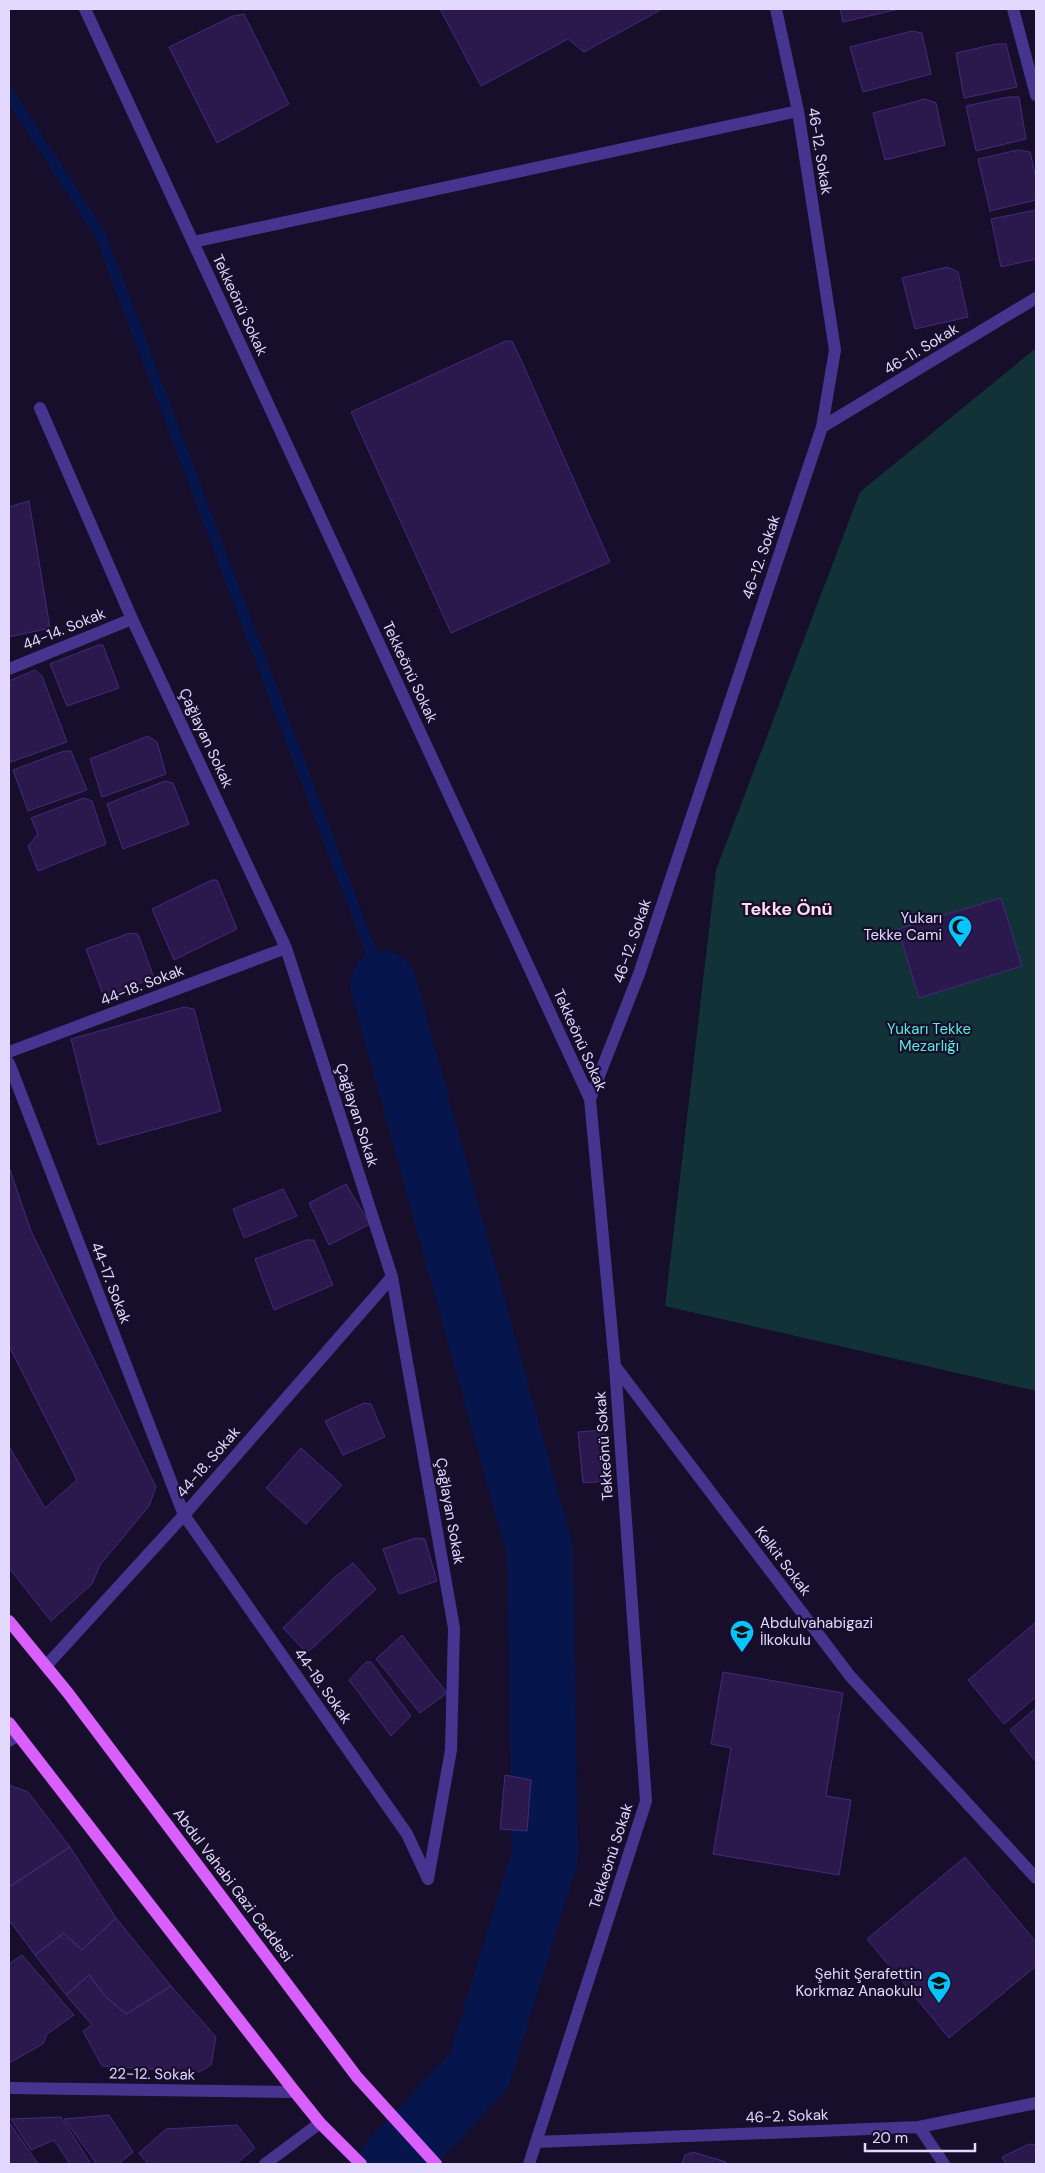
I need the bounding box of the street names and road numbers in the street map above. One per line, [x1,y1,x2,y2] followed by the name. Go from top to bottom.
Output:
[803,106,837,196] street label: 46-12. Sokak
[208,251,272,359] street label: Tekkeönü Sokak
[880,319,962,379] street label: 46-11. Sokak
[737,512,785,602] street label: 46-12. Sokak
[20,603,109,655] street label: 44-14. Sokak
[378,618,442,726] street label: Tekkeönü Sokak
[174,685,238,792] street label: Çağlayan Sokak
[608,896,656,986] street label: 46-12. Sokak
[97,960,187,1010] street label: 44-18. Sokak
[549,986,612,1095] street label: Tekkeönü Sokak
[331,1061,383,1170] street label: Çağlayan Sokak
[86,1239,136,1327] street label: 44-17. Sokak
[590,1390,618,1501] street label: Tekkeönü Sokak
[172,1422,245,1502] street label: 44-18. Sokak
[431,1456,469,1566] street label: Çağlayan Sokak
[750,1522,816,1600] street label: Kelkit Sokak
[290,1644,357,1728] street label: 44-19. Sokak
[585,1800,638,1911] street label: Tekkeönü Sokak
[169,1804,297,1966] street label: Abdul Vahabi Gazi Caddesi
[109,2063,196,2085] street label: 22-12. Sokak
[745,2105,829,2127] street label: 46-2. Sokak

